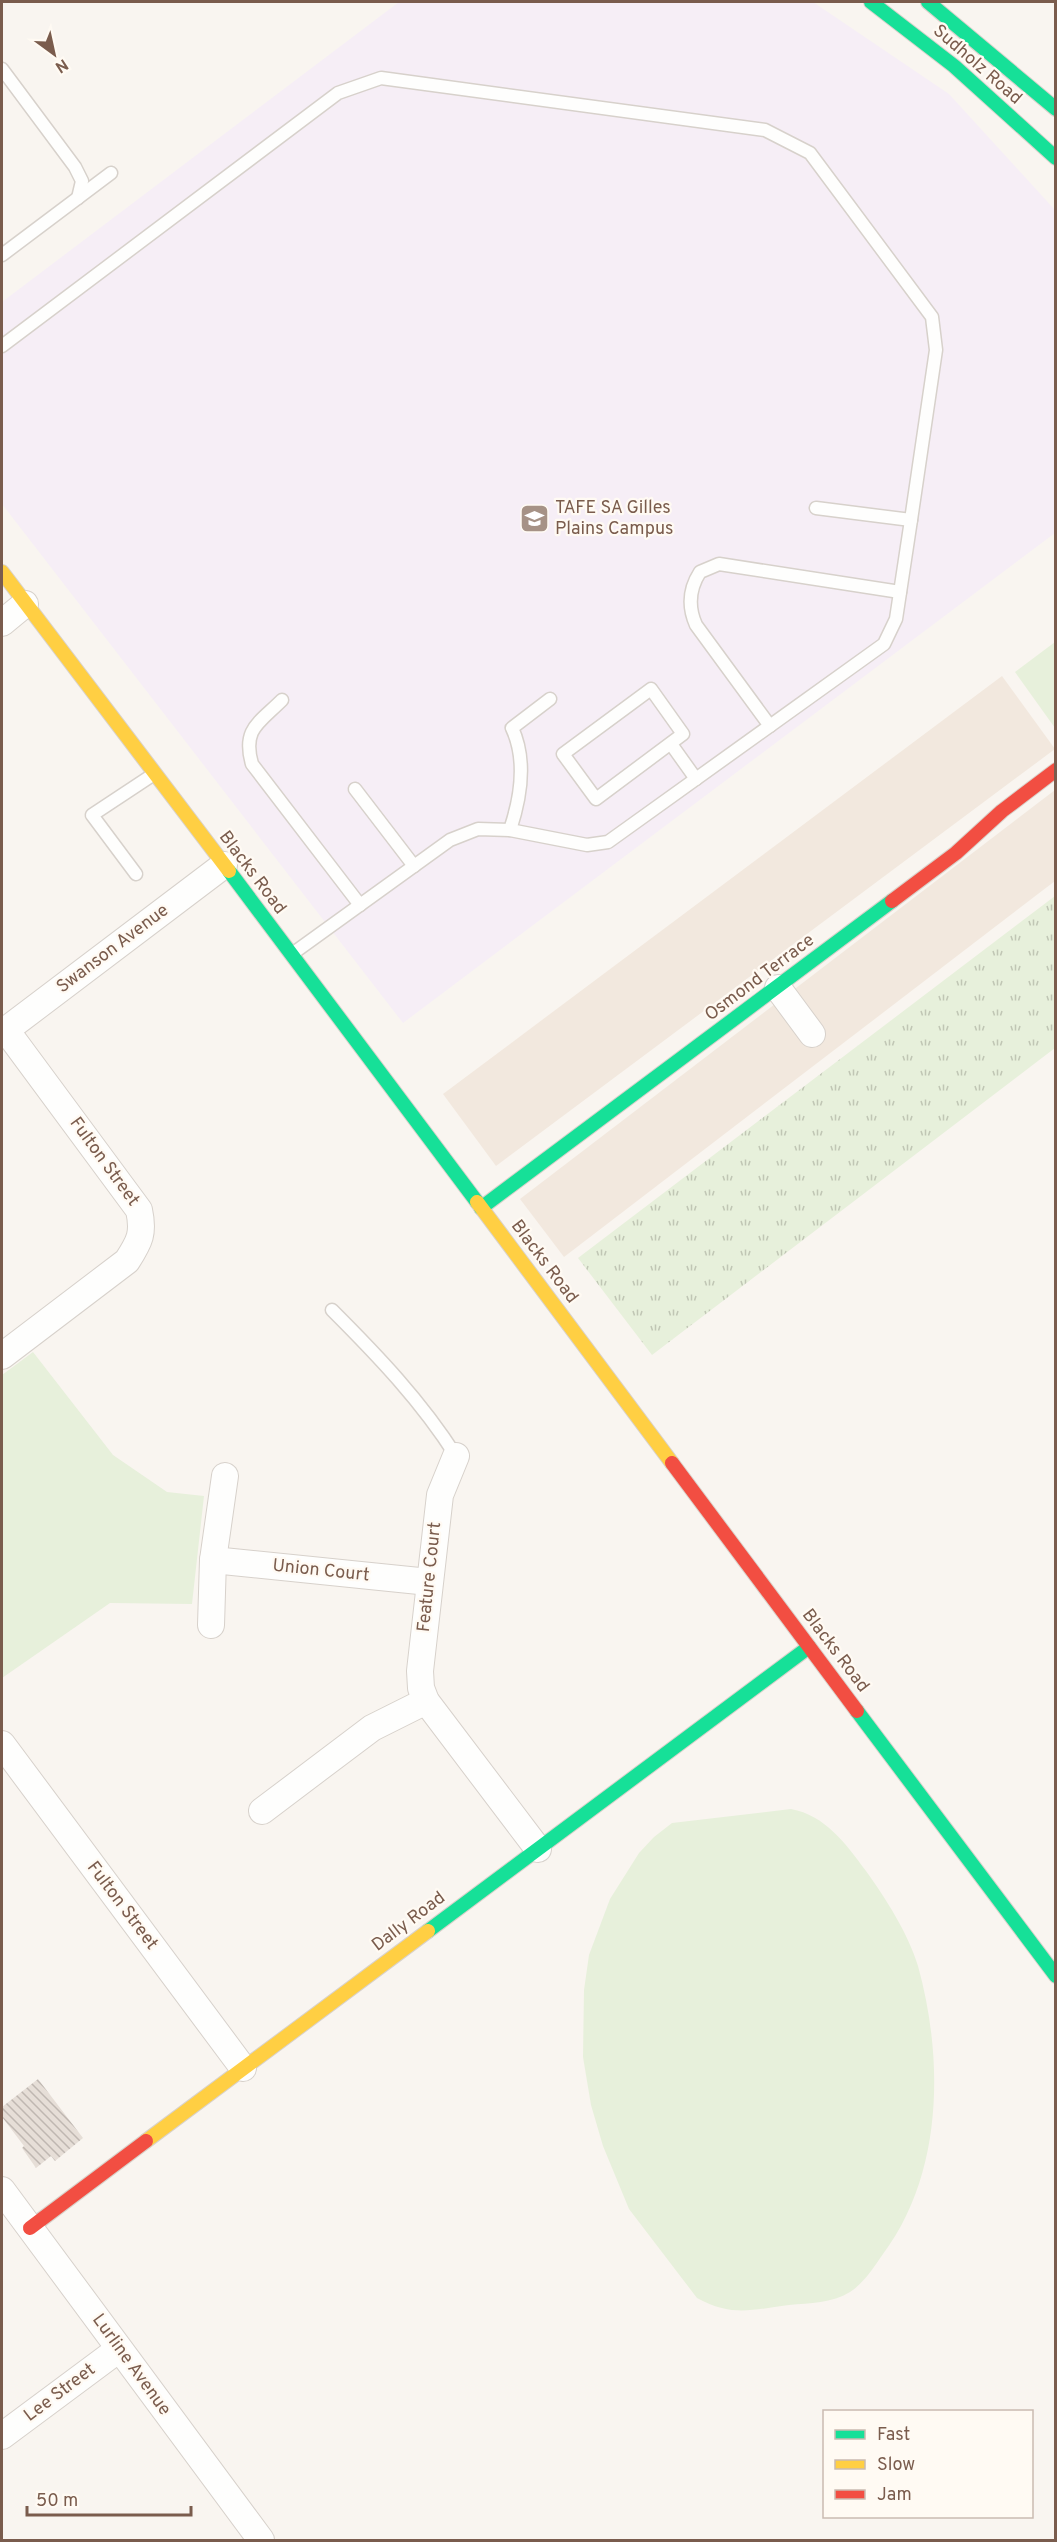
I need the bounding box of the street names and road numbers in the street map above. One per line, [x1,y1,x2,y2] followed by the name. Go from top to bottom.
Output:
[928,20,1026,110] street label: Sudholz Road
[213,827,291,919] street label: Blacks Road
[52,899,174,999] street label: Swanson Avenue
[701,929,819,1027] street label: Osmond Terrace
[64,1113,144,1211] street label: Fulton Street
[505,1216,583,1308] street label: Blacks Road
[413,1521,447,1633] street label: Feature Court
[271,1554,371,1588] street label: Union Court
[796,1605,874,1697] street label: Blacks Road
[81,1857,163,1955] street label: Fulton Street
[368,1887,450,1957] street label: Dally Road
[86,2310,176,2420] street label: Lurline Avenue
[20,2359,100,2427] street label: Lee Street

